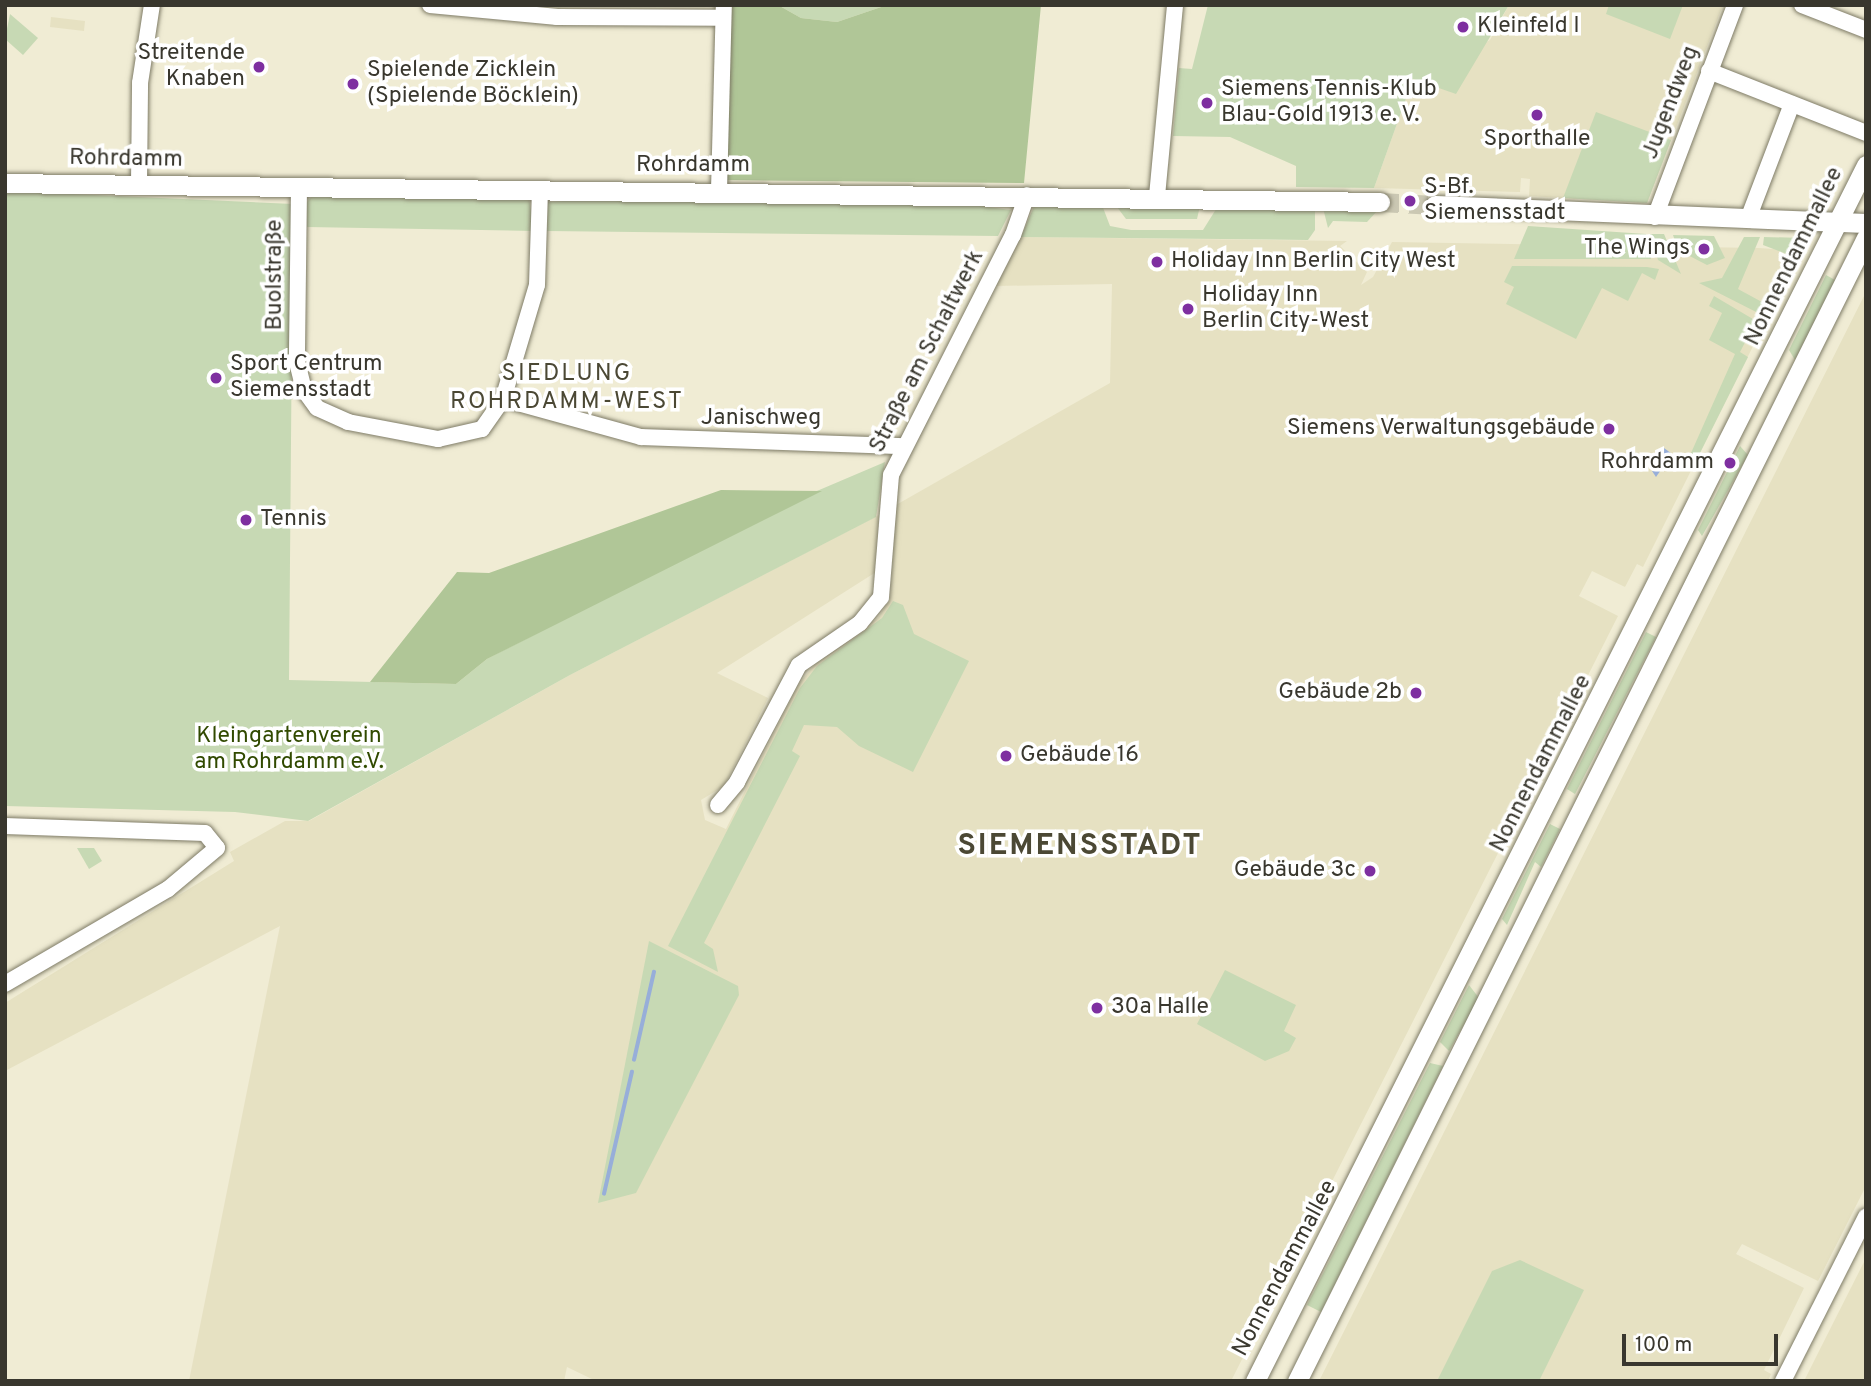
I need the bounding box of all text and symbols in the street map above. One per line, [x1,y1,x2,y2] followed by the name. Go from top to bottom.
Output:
[1477,13,1580,41] place label: Kleinfeld I
[1455,19,1471,35] marker: Kleinfeld I
[137,40,245,94] place label: Streitende Knaben
[1638,43,1706,163] street label: Jugendweg
[367,57,579,111] place label: Spielende Zicklein (Spielende Böcklein)
[251,59,267,75] marker: Streitende Knaben
[345,76,361,92] marker: Spielende Zicklein (Spielende Böcklein)
[1221,76,1438,130] place label: Siemens Tennis-Klub Blau-Gold 1913 e. V.
[1199,95,1215,111] marker: Siemens Tennis-Klub Blau-Gold 1913 e. V.
[1529,107,1545,123] marker: Sporthalle
[1484,126,1590,154] place label: Sporthalle
[69,145,183,175] street label: Rohrdamm
[636,152,750,180] street label: Rohrdamm
[1740,163,1850,351] street label: Nonnendammallee
[1424,174,1565,228] place label: S-Bf. Siemensstadt
[1402,193,1418,209] marker: S-Bf. Siemensstadt
[262,220,290,330] street label: Buolstraße
[1583,235,1690,263] place label: The Wings
[1696,241,1712,257] marker: The Wings
[865,246,991,458] street label: Straße am Schaltwerk
[1171,248,1456,276] place label: Holiday Inn Berlin City West
[1149,254,1165,270] marker: Holiday Inn Berlin City West
[1202,282,1369,336] place label: Holiday Inn Berlin City-West
[1180,301,1196,317] marker: Holiday Inn Berlin City-West
[230,351,383,405] place label: Sport Centrum Siemensstadt
[452,361,682,417] district label: SIEDLUNG ROHRDAMM-WEST
[208,370,224,386] marker: Sport Centrum Siemensstadt
[701,405,821,433] street label: Janischweg
[1286,415,1595,443] place label: Siemens Verwaltungsgebäude
[1601,421,1617,437] marker: Siemens Verwaltungsgebäude
[1600,449,1714,477] place label: Rohrdamm
[1720,453,1740,473] marker: Rohrdamm
[260,506,327,534] place label: Tennis
[238,512,254,528] marker: Tennis
[1485,671,1599,857] street label: Nonnendammallee
[1278,679,1402,707] place label: Gebäude 2b
[1408,685,1424,701] marker: Gebäude 2b
[194,723,384,777] park label: Kleingartenverein am Rohrdamm e.V.
[1020,742,1139,770] place label: Gebäude 16
[998,748,1014,764] marker: Gebäude 16
[959,829,1201,865] district label: SIEMENSSTADT
[1234,857,1356,885] place label: Gebäude 3c
[1362,863,1378,879] marker: Gebäude 3c
[1111,994,1209,1022] place label: 30a Halle
[1089,1000,1105,1016] marker: 30a Halle
[1228,1176,1344,1362] street label: Nonnendammallee
[1626,1320,1782,1364] scale bar
[1635,1332,1692,1359] text: 100 m

